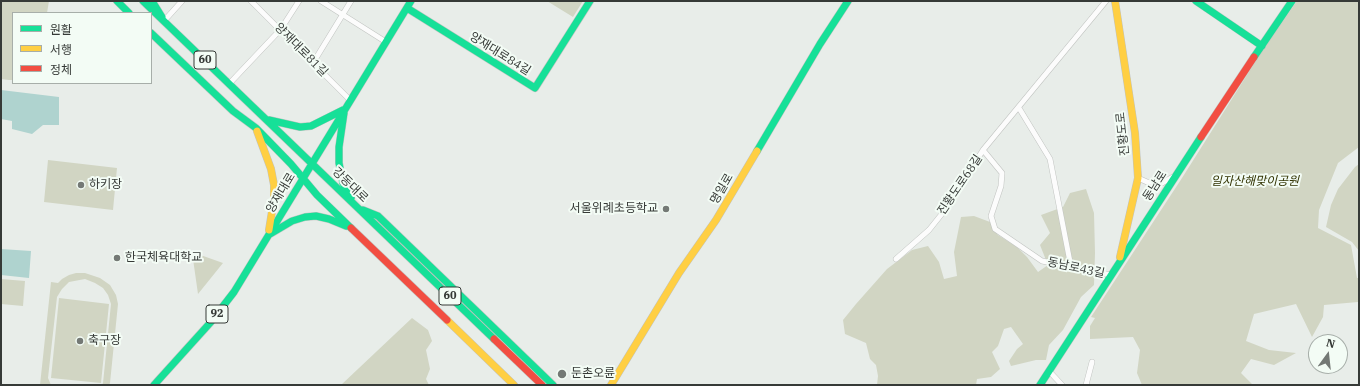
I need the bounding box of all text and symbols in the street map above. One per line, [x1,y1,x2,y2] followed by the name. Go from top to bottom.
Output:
[12,12,152,84] legend
[271,20,331,80] street label: 양재대로81길
[50,22,72,37] text: 원활
[467,29,533,79] street label: 양재대로84길
[50,42,72,57] text: 서행
[194,51,216,69] road number: 60
[50,62,72,77] text: 정체
[1114,111,1132,157] street label: 진황도로
[935,152,985,218] street label: 진황도로68길
[329,164,371,206] street label: 강동대로
[1140,168,1170,204] street label: 동남로
[263,170,299,216] street label: 양재대로
[707,171,737,207] street label: 명일로
[1211,175,1299,189] park label: 일자산해맞이공원
[89,178,122,192] place label: 하키장
[76,180,86,190] marker: 하키장
[570,202,658,216] place label: 서울위례초등학교
[661,204,671,214] marker: 서울위례초등학교
[125,251,202,265] place label: 한국체육대학교
[112,253,122,263] marker: 한국체육대학교
[1046,255,1106,281] street label: 동남로43길
[439,287,461,305] road number: 60
[206,305,228,323] road number: 92
[88,334,121,348] place label: 축구장
[1308,334,1348,374] north arrow
[1325,335,1337,351] text: N
[75,336,85,346] marker: 축구장
[571,367,615,381] place label: 둔촌오륜
[556,368,568,380] marker: 둔촌오륜

